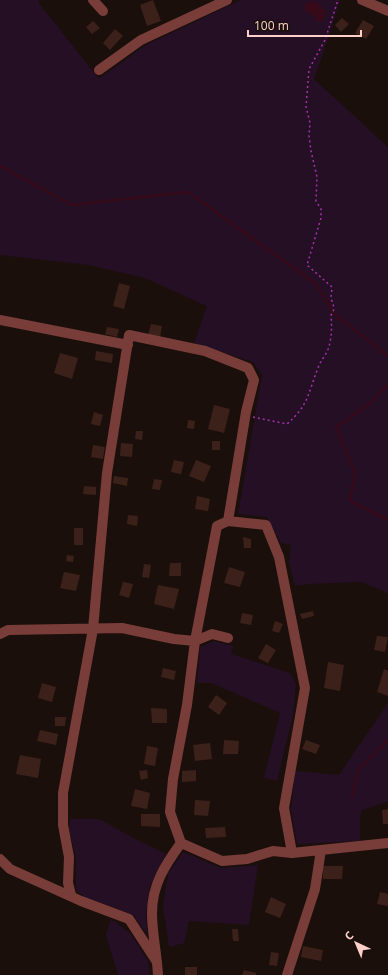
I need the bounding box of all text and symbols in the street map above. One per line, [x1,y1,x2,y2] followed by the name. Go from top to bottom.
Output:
[248,12,361,38] scale bar
[254,17,289,34] text: 100 m
[336,923,376,963] north arrow
[341,928,356,943] text: С

